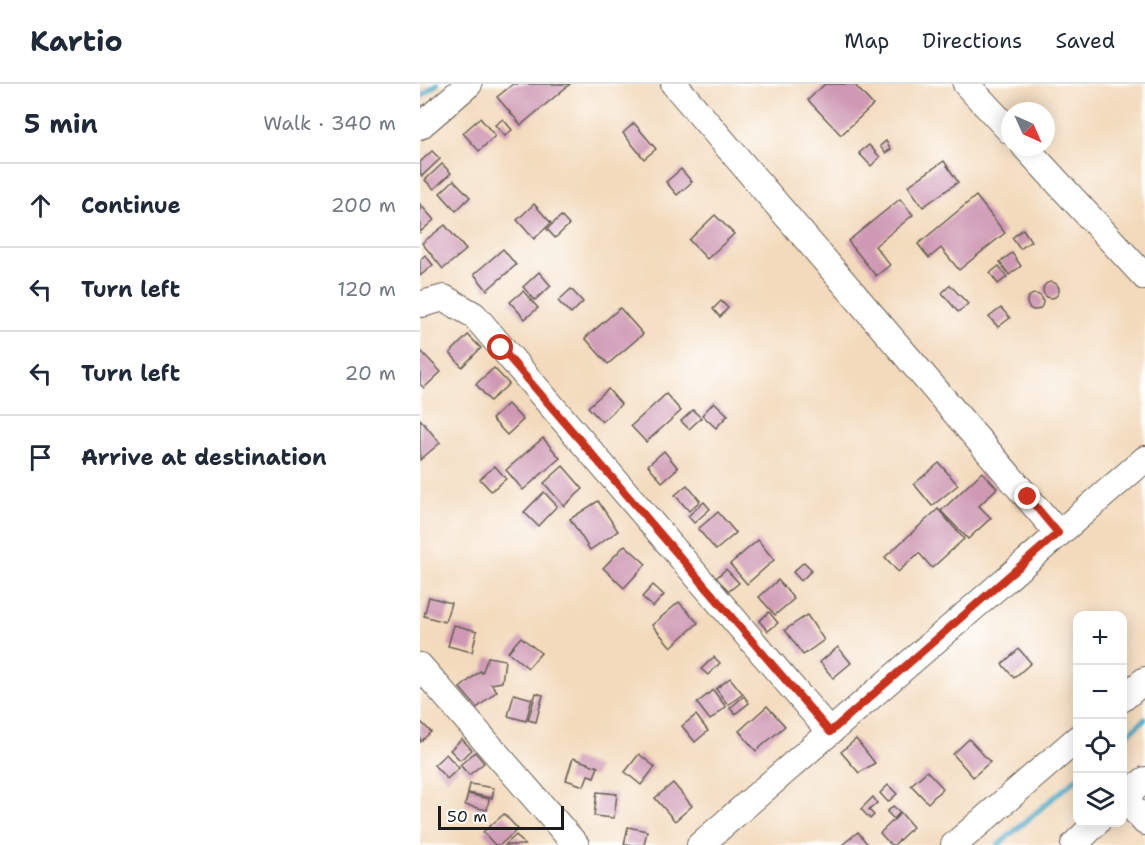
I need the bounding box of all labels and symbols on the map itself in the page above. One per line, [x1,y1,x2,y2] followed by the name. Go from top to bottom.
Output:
[1001,102,1055,156] north arrow
[487,334,513,360] route start
[1014,483,1040,509] route end
[438,803,564,830] scale bar

